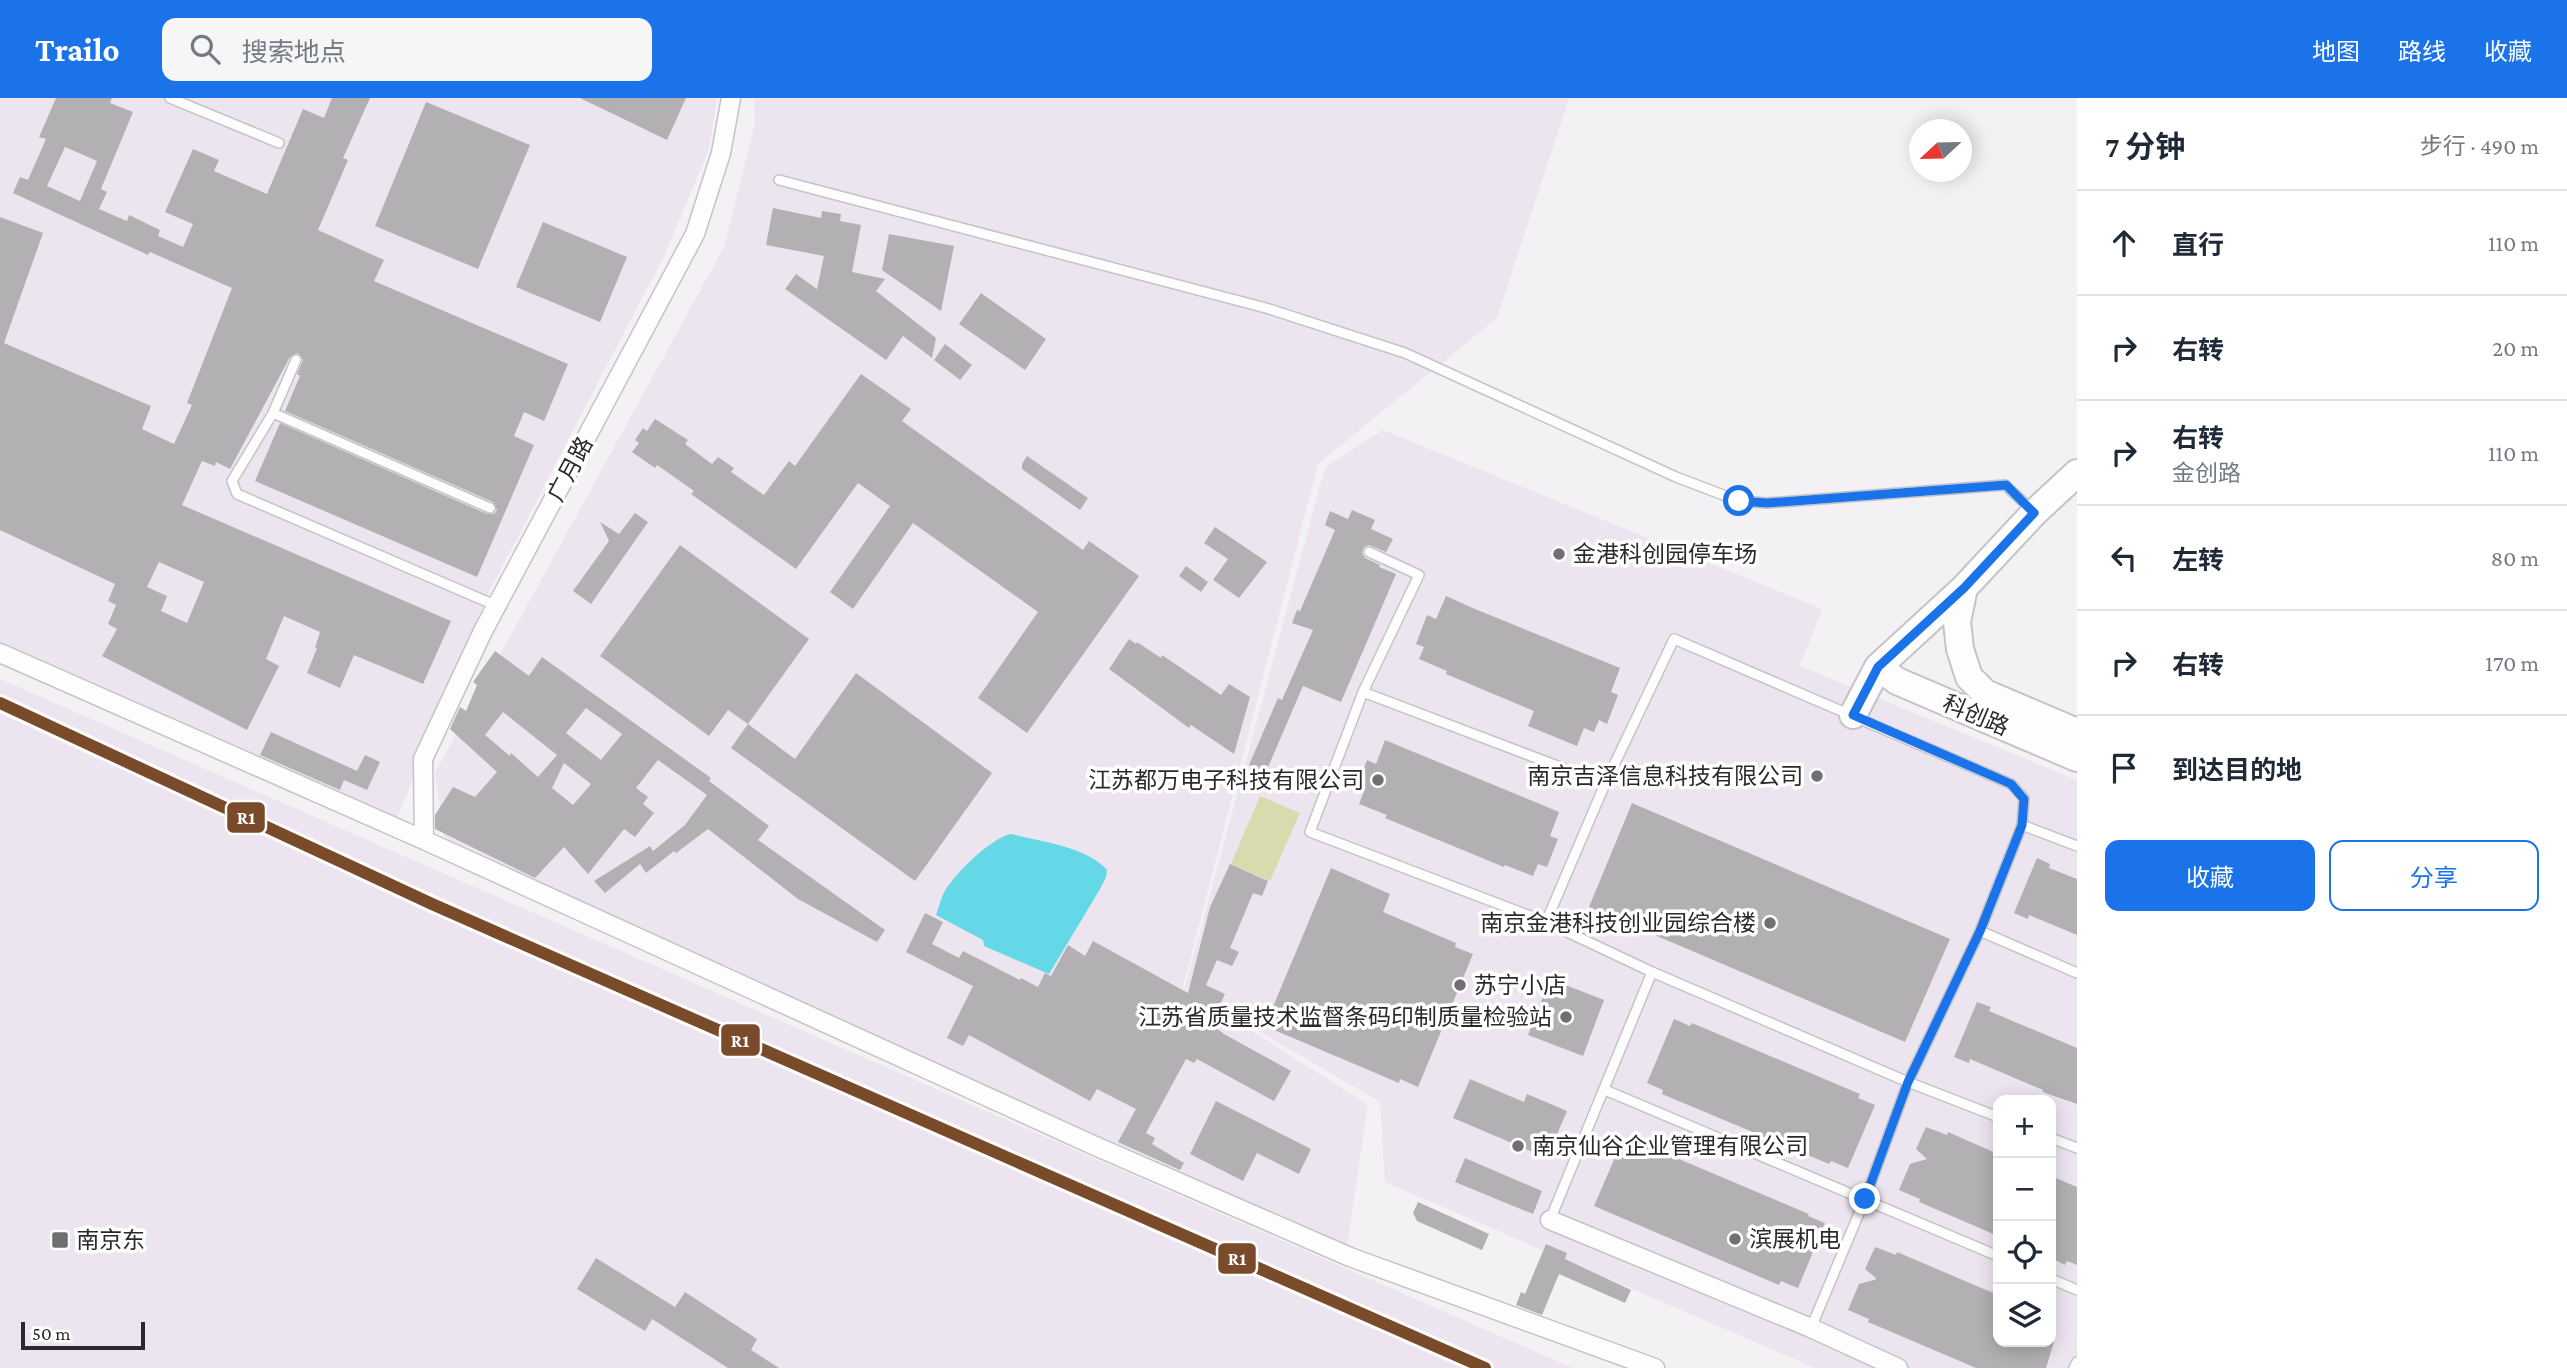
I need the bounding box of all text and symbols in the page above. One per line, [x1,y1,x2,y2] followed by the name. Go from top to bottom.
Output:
[162,18,652,81] search box
[186,30,224,68] icon: search
[35,31,120,68] text: Trailo
[242,38,346,67] text: 搜索地点
[2312,38,2360,65] text: 地图
[2398,38,2446,65] text: 路线
[2484,38,2532,65] text: 收藏
[1909,119,1972,182] north arrow
[2105,130,2185,163] text: 7 分钟
[2420,133,2539,159] text: 步行 · 490 m
[2105,224,2143,262] icon: ahead
[2488,230,2539,256] text: 110 m
[2172,231,2224,260] text: 直行
[2105,329,2143,367] icon: right
[2492,335,2539,361] text: 20 m
[2172,336,2224,365] text: 右转
[2172,424,2224,453] text: 右转
[542,432,598,506] street label: 广月路
[2105,434,2143,472] icon: right
[2488,440,2539,466] text: 110 m
[2172,460,2241,486] text: 金创路
[1723,485,1754,516] route start
[2105,539,2143,577] icon: left
[1573,541,1757,567] place label: 金港科创园停车场
[2491,545,2539,571] text: 80 m
[1551,546,1567,562] marker: 金港科创园停车场
[2172,546,2224,575] text: 左转
[2105,644,2143,682] icon: right
[2485,650,2539,676] text: 170 m
[2172,651,2224,680] text: 右转
[1939,690,2013,740] street label: 科创路
[2105,749,2143,787] icon: arrive
[2172,756,2302,785] text: 到达目的地
[1527,763,1803,789] place label: 南京吉泽信息科技有限公司
[1088,767,1364,793] place label: 江苏都万电子科技有限公司
[1809,768,1825,784] marker: 南京吉泽信息科技有限公司
[1370,772,1386,788] marker: 江苏都万电子科技有限公司
[226,801,266,834] line badge: R1
[237,807,255,828] text: R1
[2105,840,2315,911] button: 收藏
[2329,840,2539,911] button: 分享
[1480,910,1756,936] place label: 南京金港科技创业园综合楼
[1762,915,1778,931] marker: 南京金港科技创业园综合楼
[1474,972,1566,998] place label: 苏宁小店
[1452,977,1468,993] marker: 苏宁小店
[1138,1004,1552,1030] place label: 江苏省质量技术监督条码印制质量检验站
[1558,1009,1574,1025] marker: 江苏省质量技术监督条码印制质量检验站
[720,1023,761,1057] line badge: R1
[731,1030,749,1051] text: R1
[1993,1095,2056,1347] map controls
[1993,1095,2056,1158] button: +
[1532,1133,1808,1159] place label: 南京仙谷企业管理有限公司
[1510,1138,1526,1154] marker: 南京仙谷企业管理有限公司
[1993,1158,2056,1221] button: −
[1849,1183,1880,1214] route end
[1993,1221,2056,1284] button: locate
[1749,1226,1841,1252] place label: 滨展机电
[76,1227,145,1253] place label: 南京东
[50,1230,70,1250] marker: 南京东
[1727,1231,1743,1247] marker: 滨展机电
[1217,1242,1257,1275] line badge: R1
[1228,1248,1246,1269] text: R1
[1993,1284,2056,1347] button: layers
[21,1319,145,1351] scale bar
[32,1323,71,1344] text: 50 m

